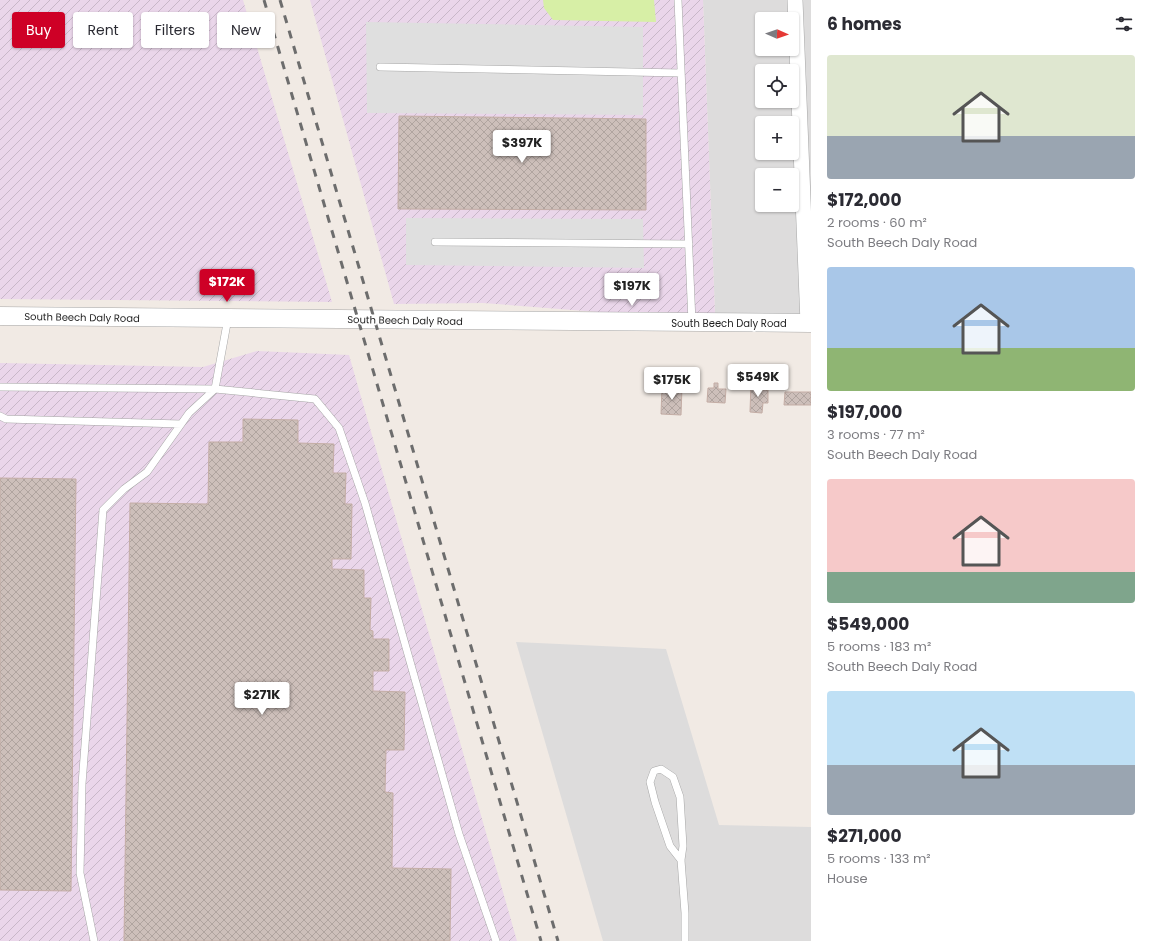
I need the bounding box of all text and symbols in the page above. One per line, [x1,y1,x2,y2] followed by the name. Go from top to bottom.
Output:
[12,12,65,48] chip: Buy
[73,12,133,48] chip: Rent
[141,12,209,48] chip: Filters
[217,12,275,48] chip: New
[755,12,799,56] north arrow
[755,12,799,212] map controls
[827,12,902,36] text: 6 homes
[1113,13,1135,35] icon: filters
[755,64,799,108] button: locate
[945,81,1017,153] icon: home
[755,116,799,160] button: +
[494,130,550,164] pin: $397K
[502,133,542,152] text: $397K
[755,168,799,212] button: −
[827,188,902,212] text: $172,000
[827,213,927,232] text: 2 rooms · 60 m²
[827,233,977,252] text: South Beech Daly Road
[199,269,255,303] pin: $172K
[209,272,245,291] text: $172K
[604,273,660,307] pin: $197K
[613,276,651,295] text: $197K
[945,293,1017,365] icon: home
[24,309,140,326] street label: South Beech Daly Road
[347,312,463,329] street label: South Beech Daly Road
[671,316,787,331] street label: South Beech Daly Road
[730,364,786,398] pin: $549K
[644,367,700,401] pin: $175K
[737,367,779,386] text: $549K
[653,370,691,389] text: $175K
[827,400,902,424] text: $197,000
[827,425,925,444] text: 3 rooms · 77 m²
[827,445,977,464] text: South Beech Daly Road
[945,505,1017,577] icon: home
[827,612,909,636] text: $549,000
[827,637,931,656] text: 5 rooms · 183 m²
[827,657,977,676] text: South Beech Daly Road
[234,682,290,716] pin: $271K
[244,685,280,704] text: $271K
[945,717,1017,789] icon: home
[827,824,902,848] text: $271,000
[827,849,931,868] text: 5 rooms · 133 m²
[827,869,867,888] text: House

